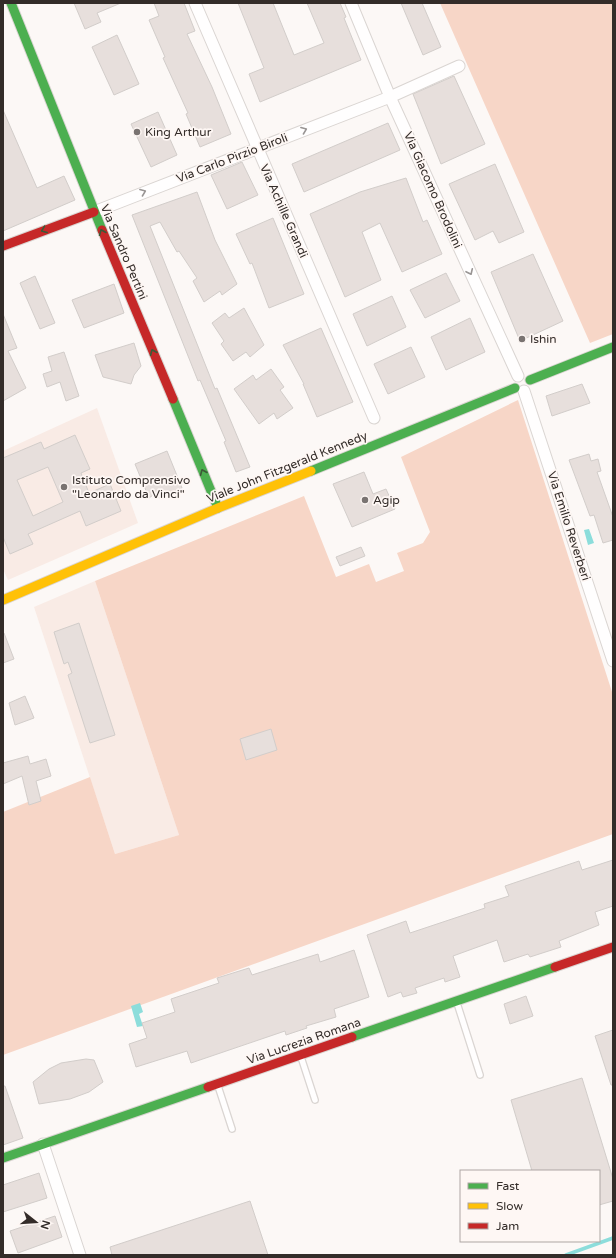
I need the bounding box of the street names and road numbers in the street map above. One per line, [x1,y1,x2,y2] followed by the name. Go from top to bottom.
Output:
[174,130,290,186] street label: Via Carlo Pirzio Biroli
[401,130,465,250] street label: Via Giacomo Brodolini
[257,162,311,260] street label: Via Achille Grandi
[98,202,150,302] street label: Via Sandro Pertini
[205,428,370,506] street label: Viale John Fitzgerald Kennedy
[545,470,593,582] street label: Via Emilio Reverberi
[245,1015,363,1067] street label: Via Lucrezia Romana

